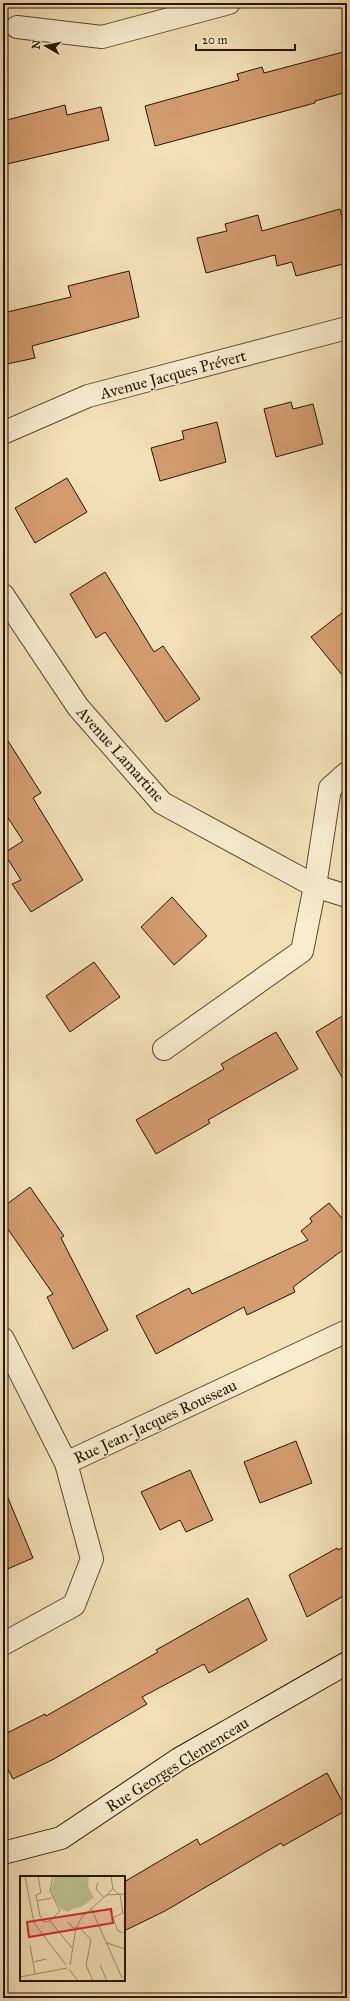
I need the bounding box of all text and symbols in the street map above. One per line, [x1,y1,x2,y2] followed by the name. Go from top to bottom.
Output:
[26,26,66,66] north arrow
[196,26,295,52] scale bar
[202,33,228,47] text: 20 m
[29,38,44,50] text: N
[97,346,249,404] street label: Avenue Jacques Prévert
[72,702,169,806] street label: Avenue Lamartine
[71,1375,241,1469] street label: Rue Jean-Jacques Rousseau
[102,1712,253,1817] street label: Rue Georges Clemenceau
[20,1876,125,1981] inset map

